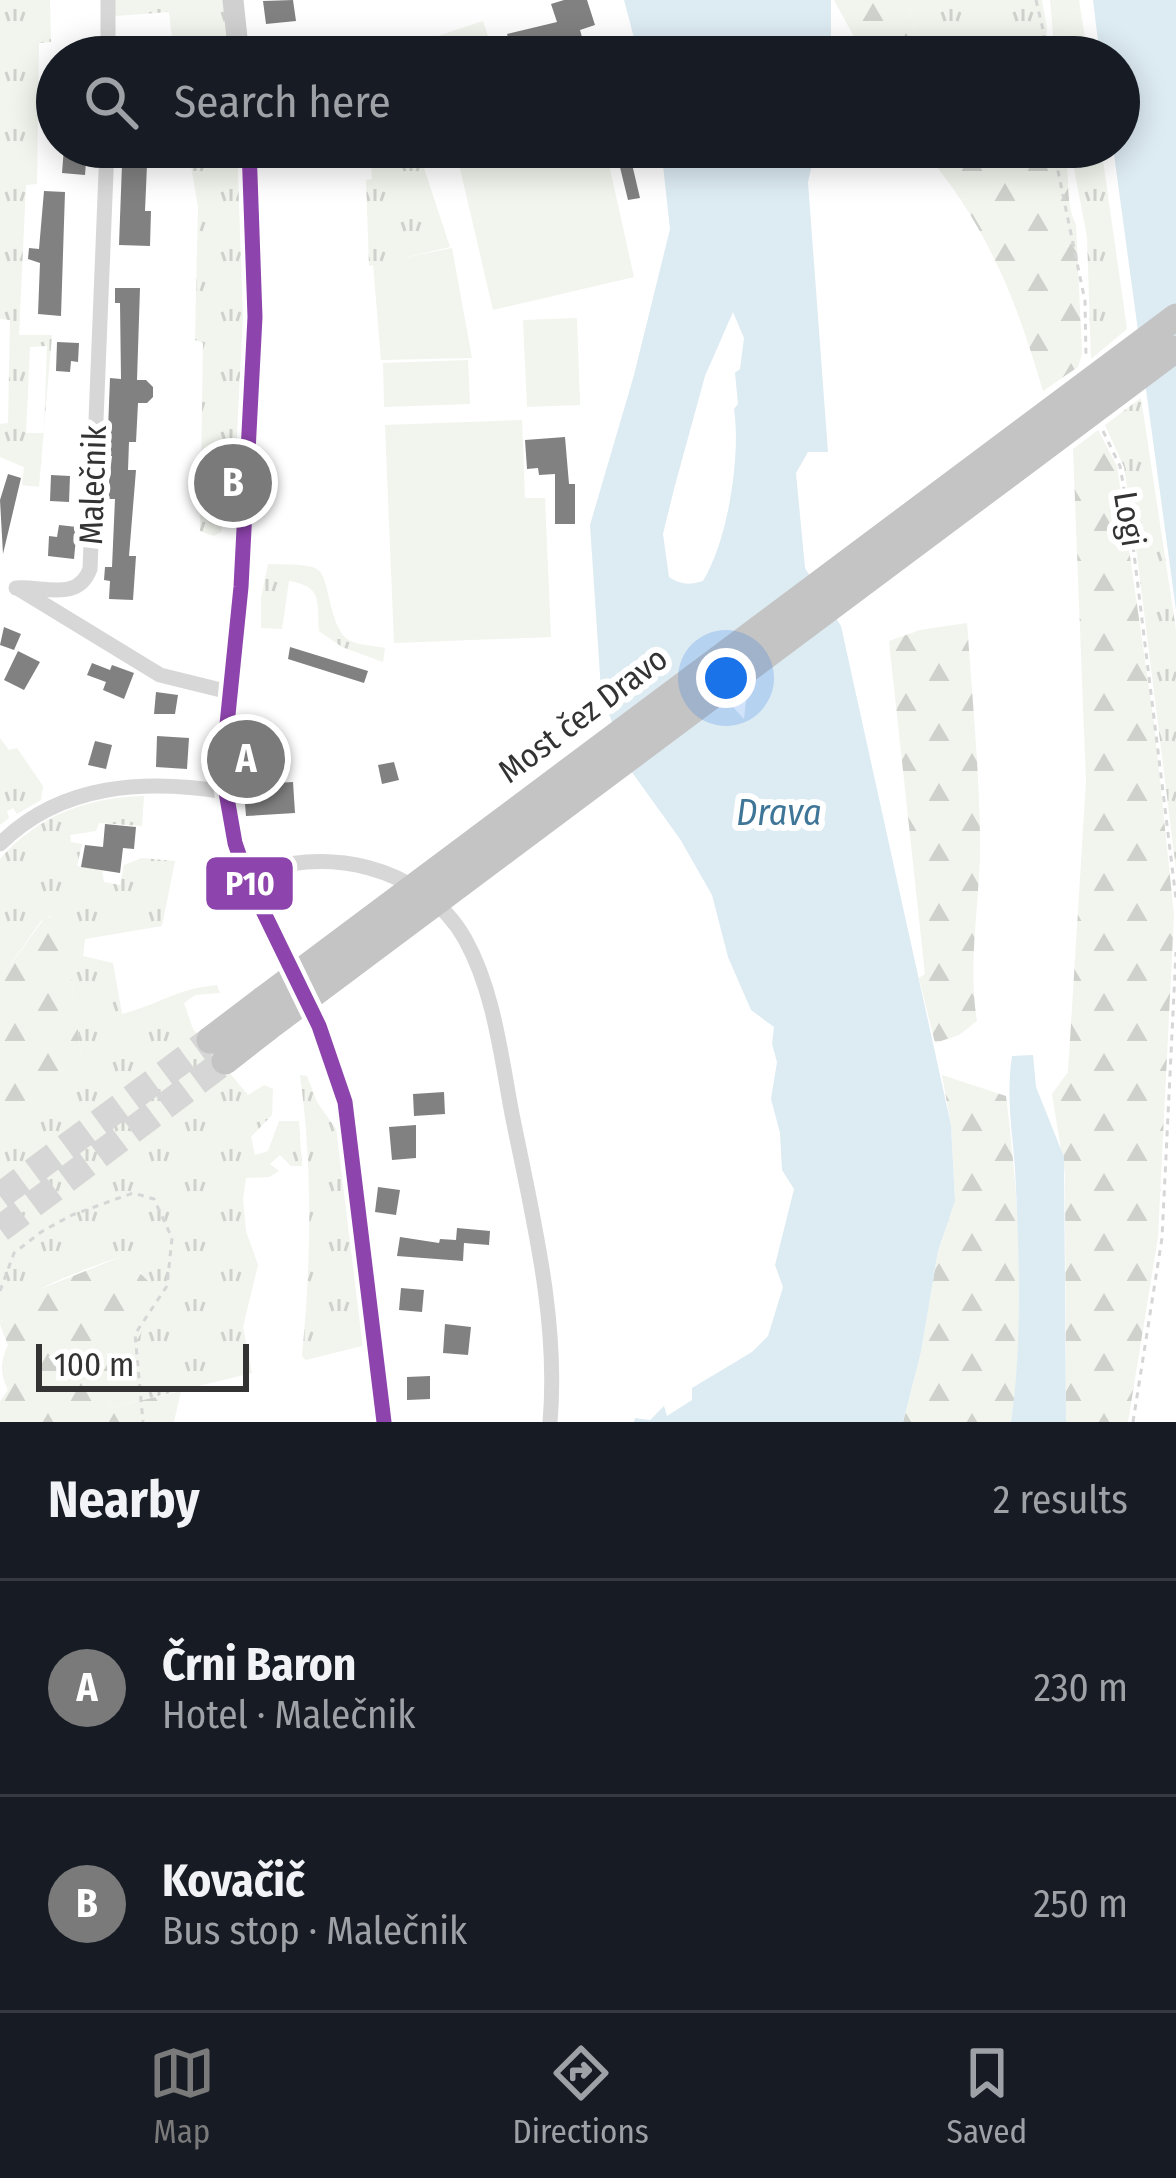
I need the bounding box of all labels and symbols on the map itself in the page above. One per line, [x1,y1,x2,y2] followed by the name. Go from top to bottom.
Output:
[71,424,115,545] street label: Malečnik
[194,438,272,528] pin: B
[1105,489,1153,549] street label: Logi
[491,639,675,791] street label: Most čez Dravo
[696,648,756,708] your location
[207,714,285,804] pin: A
[736,791,822,835] water label: Drava
[204,855,295,912] line badge: P10
[225,864,275,904] text: P10
[36,1338,249,1391] scale bar

